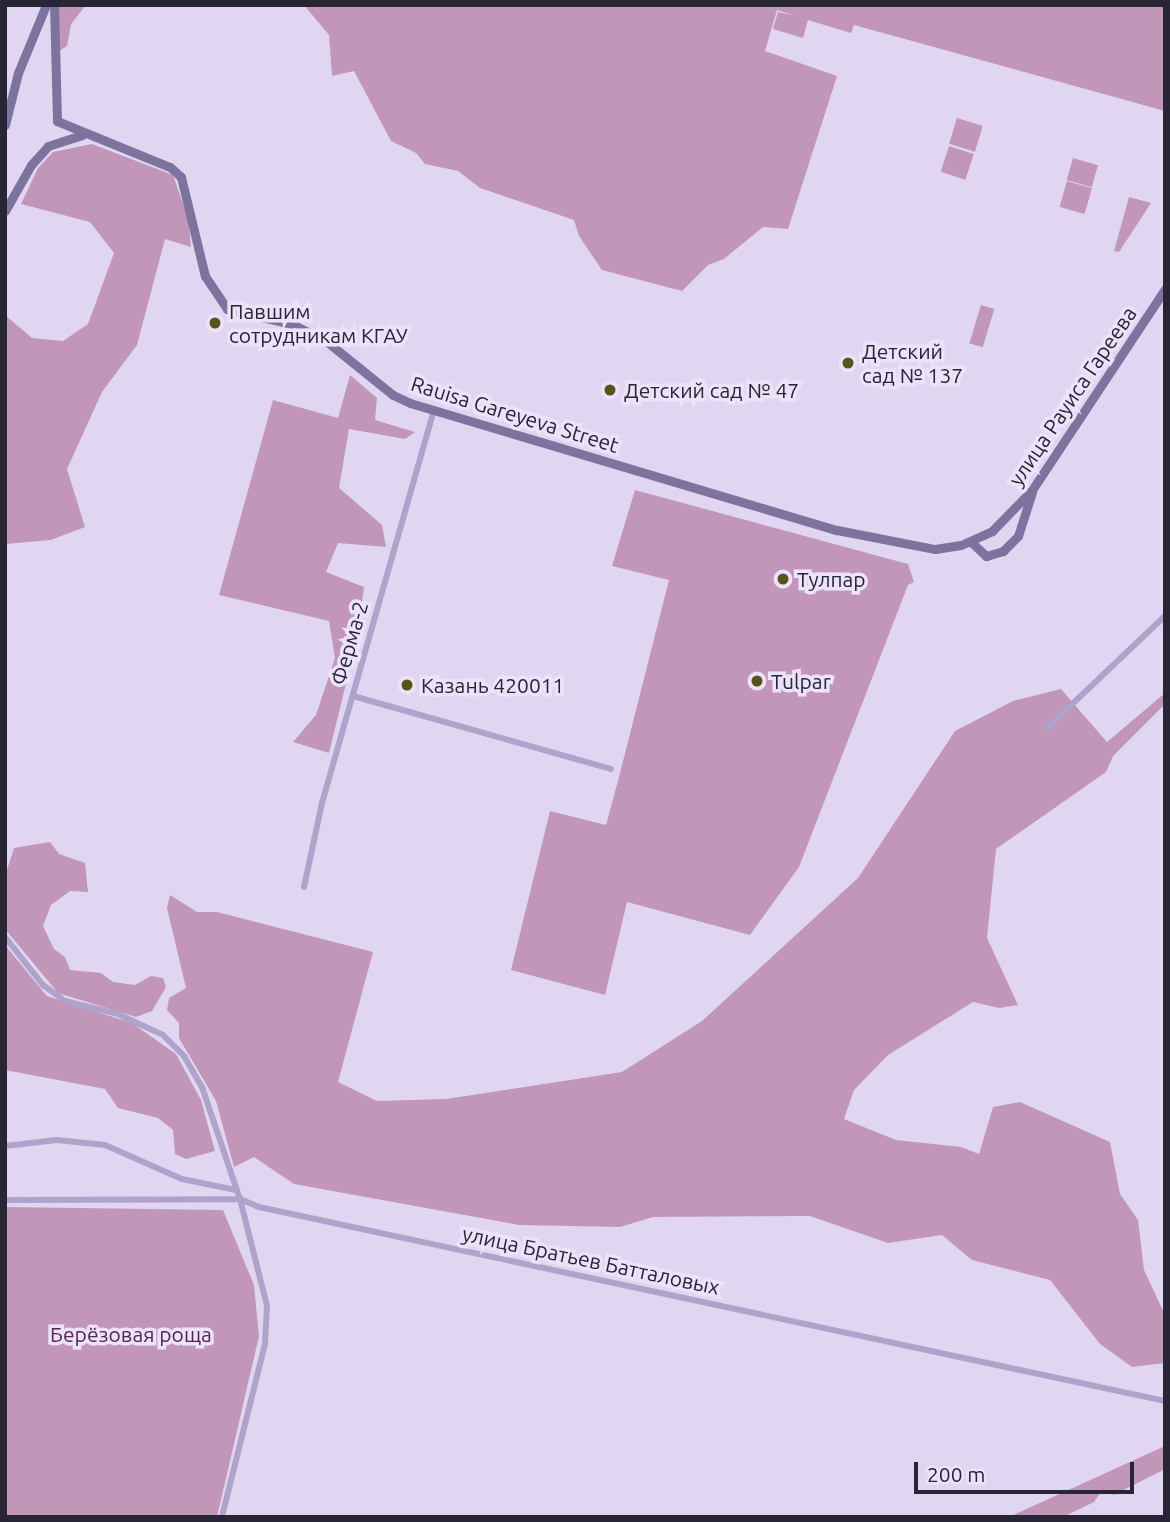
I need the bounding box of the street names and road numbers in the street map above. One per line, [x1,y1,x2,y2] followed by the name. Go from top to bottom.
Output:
[1003,302,1141,490] street label: улица Рауиса Гареева
[408,370,622,458] street label: Rauisa Gareyeva Street
[325,598,373,688] street label: Ферма-2
[460,1220,722,1300] street label: улица Братьев Батталовых

